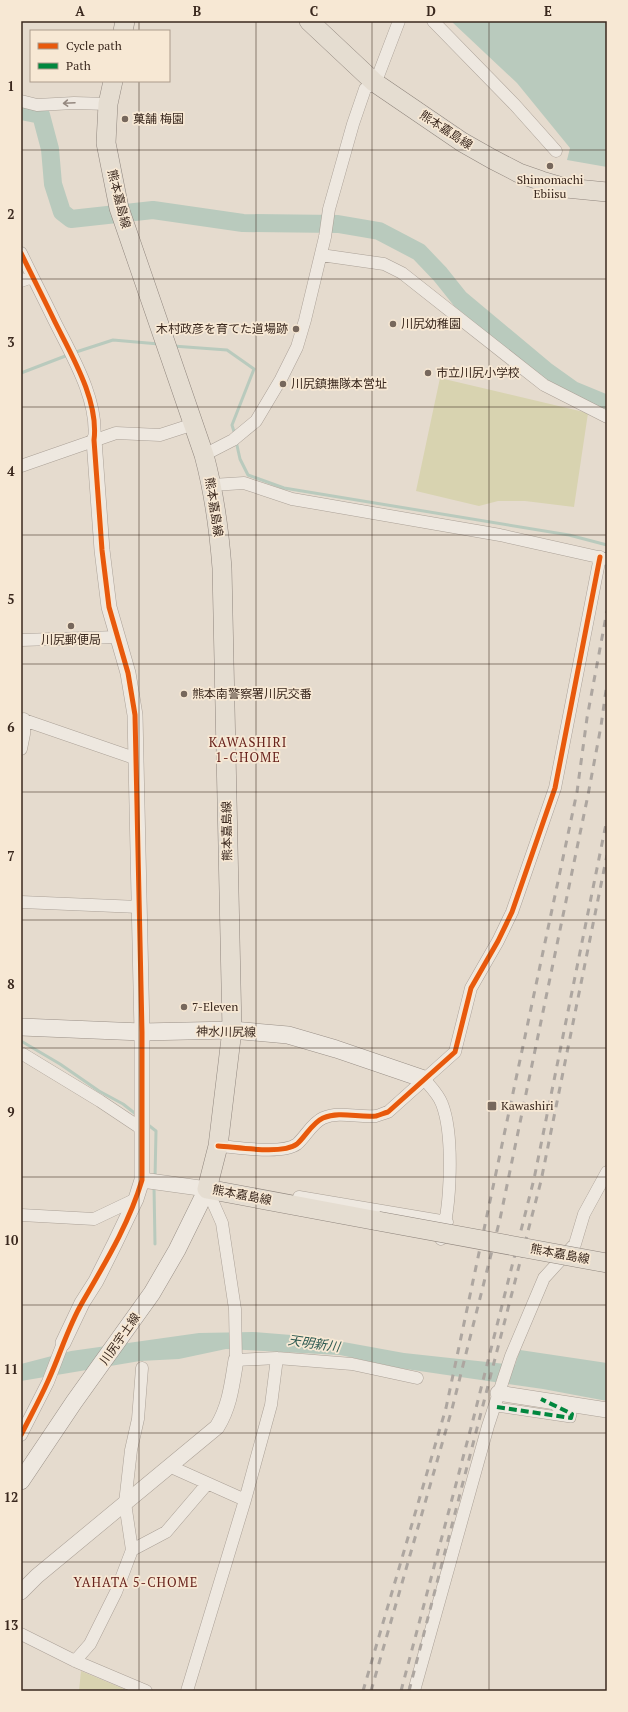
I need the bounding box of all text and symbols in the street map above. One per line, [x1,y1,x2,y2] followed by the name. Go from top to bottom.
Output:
[75,2,85,20] text: A
[193,2,201,20] text: B
[310,2,318,20] text: C
[426,2,436,20] text: D
[544,2,552,20] text: E
[30,30,170,82] legend
[66,38,122,53] text: Cycle path
[66,58,91,73] text: Path
[7,77,15,95] text: 1
[63,100,76,107] one-way arrow
[417,107,476,152] street label: 熊本嘉島線
[133,111,184,126] place label: 菓舗 梅園
[120,114,130,124] marker: 菓舗 梅園
[545,161,555,171] marker: Shimomachi Ebiisu
[105,168,134,230] street label: 熊本嘉島線
[517,172,584,201] place label: Shimomachi Ebiisu
[7,205,15,223] text: 2
[401,316,461,331] place label: 川尻幼稚園
[388,319,398,329] marker: 川尻幼稚園
[156,321,288,336] place label: 木村政彦を育てた道場跡
[291,324,301,334] marker: 木村政彦を育てた道場跡
[7,333,15,351] text: 3
[436,365,520,380] place label: 市立川尻小学校
[423,368,433,378] marker: 市立川尻小学校
[291,376,387,391] place label: 川尻鎮撫隊本営址
[278,379,288,389] marker: 川尻鎮撫隊本営址
[7,462,15,480] text: 4
[202,476,227,538] street label: 熊本嘉島線
[7,590,15,608] text: 5
[66,621,76,631] marker: 川尻郵便局
[41,632,101,647] place label: 川尻郵便局
[192,686,312,701] place label: 熊本南警察署川尻交番
[179,689,189,699] marker: 熊本南警察署川尻交番
[7,718,15,736] text: 6
[209,733,287,766] district label: KAWASHIRI 1-CHOME
[218,801,235,861] street label: 熊本嘉島線
[7,847,15,865] text: 7
[7,975,15,993] text: 8
[192,999,238,1014] place label: 7-Eleven
[179,1002,189,1012] marker: 7-Eleven
[196,1023,256,1040] street label: 神水川尻線
[501,1098,554,1113] place label: Kawashiri
[486,1100,498,1112] marker: Kawashiri
[7,1103,15,1121] text: 9
[211,1181,273,1208] street label: 熊本嘉島線
[4,1231,19,1249] text: 10
[529,1240,591,1267] street label: 熊本嘉島線
[96,1310,143,1368] street label: 川尻宇土線
[287,1330,343,1356] water label: 天明新川
[4,1360,18,1378] text: 11
[4,1488,18,1506] text: 12
[74,1573,198,1591] district label: YAHATA 5-CHOME
[4,1616,18,1634] text: 13

